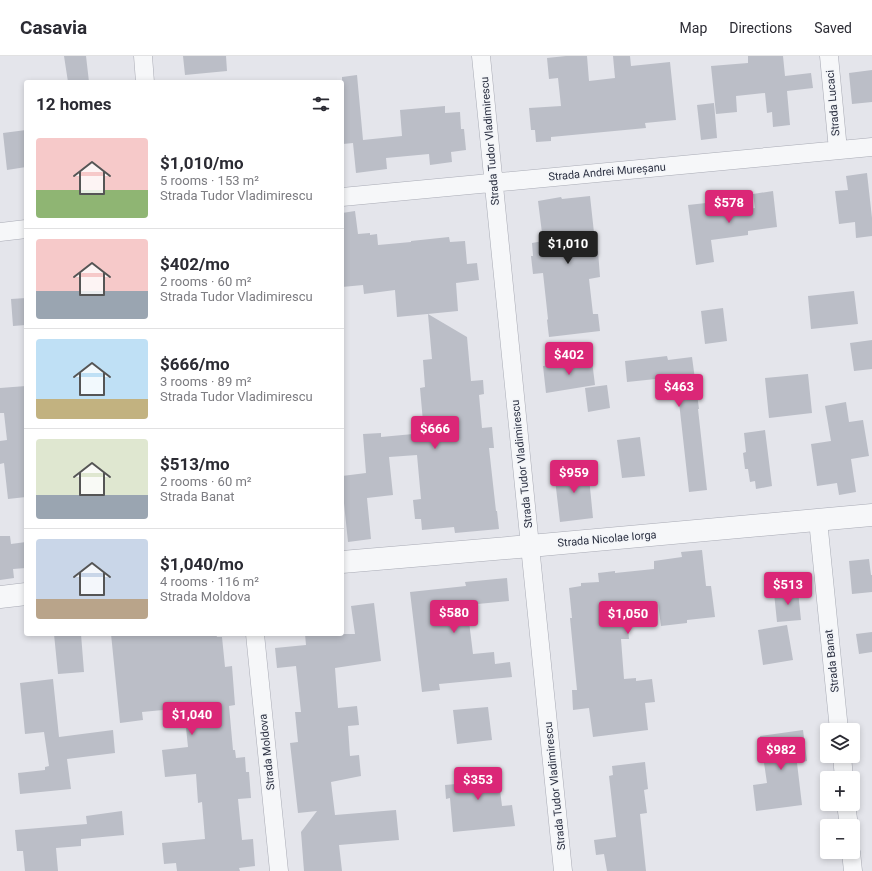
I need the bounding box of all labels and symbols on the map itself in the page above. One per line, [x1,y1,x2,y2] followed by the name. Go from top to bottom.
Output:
[824,69,842,137] street label: Strada Lucaci
[478,76,502,206] street label: Strada Tudor Vladimirescu
[548,160,666,184] street label: Strada Andrei Mureșanu
[705,190,753,224] pin: $578
[535,231,601,265] pin: $1,010
[545,342,593,376] pin: $402
[655,374,703,408] pin: $463
[509,399,535,529] street label: Strada Tudor Vladimirescu
[411,416,459,450] pin: $666
[550,460,598,494] pin: $959
[557,528,657,550] street label: Strada Nicolae Iorga
[764,572,812,606] pin: $513
[430,600,478,634] pin: $580
[595,601,661,635] pin: $1,050
[822,629,842,693] street label: Strada Banat
[159,702,225,736] pin: $1,040
[257,713,277,791] street label: Strada Moldova
[542,721,568,851] street label: Strada Tudor Vladimirescu
[757,737,805,771] pin: $982
[454,767,502,801] pin: $353

